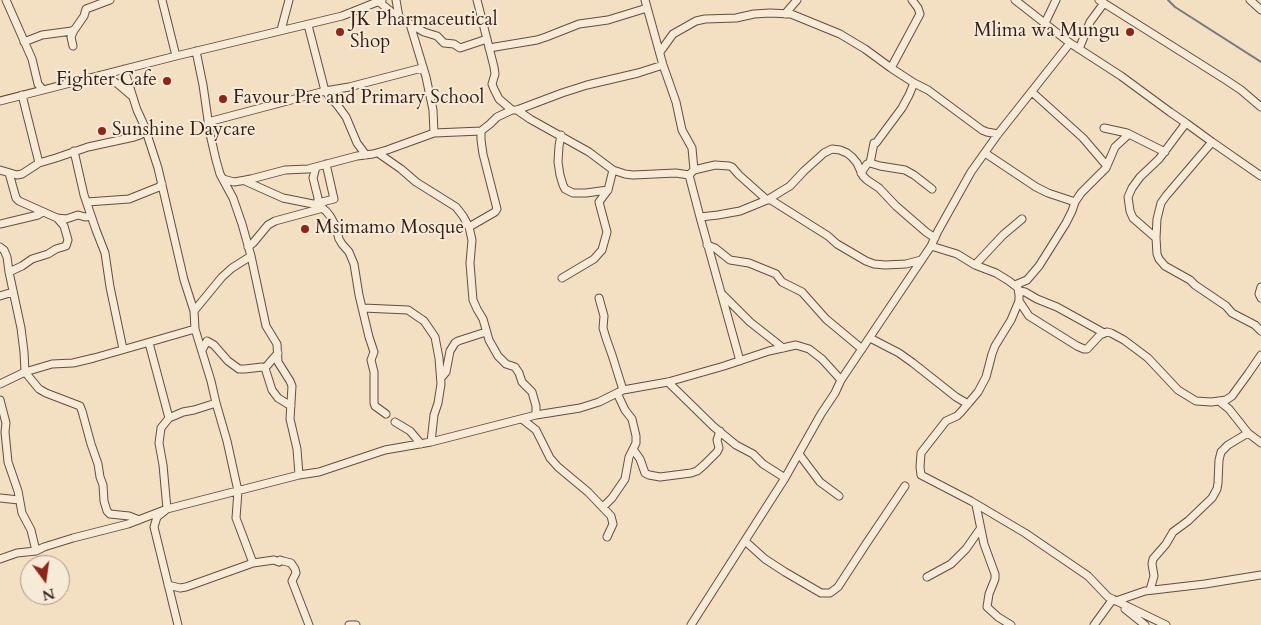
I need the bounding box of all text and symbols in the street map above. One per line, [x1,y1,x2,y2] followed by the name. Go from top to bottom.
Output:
[350,10,498,54] place label: JK Pharmaceutical Shop
[974,21,1120,43] place label: Mlima wa Mungu
[334,26,346,38] marker: JK Pharmaceutical Shop
[1124,26,1136,38] marker: Mlima wa Mungu
[56,70,157,92] place label: Fighter Cafe
[161,75,173,87] marker: Fighter Cafe
[233,88,484,110] place label: Favour Pre and Primary School
[217,93,229,105] marker: Favour Pre and Primary School
[112,120,256,142] place label: Sunshine Daycare
[96,125,108,137] marker: Sunshine Daycare
[315,218,464,240] place label: Msimamo Mosque
[299,223,311,235] marker: Msimamo Mosque
[20,555,70,605] north arrow
[40,583,57,605] text: N

